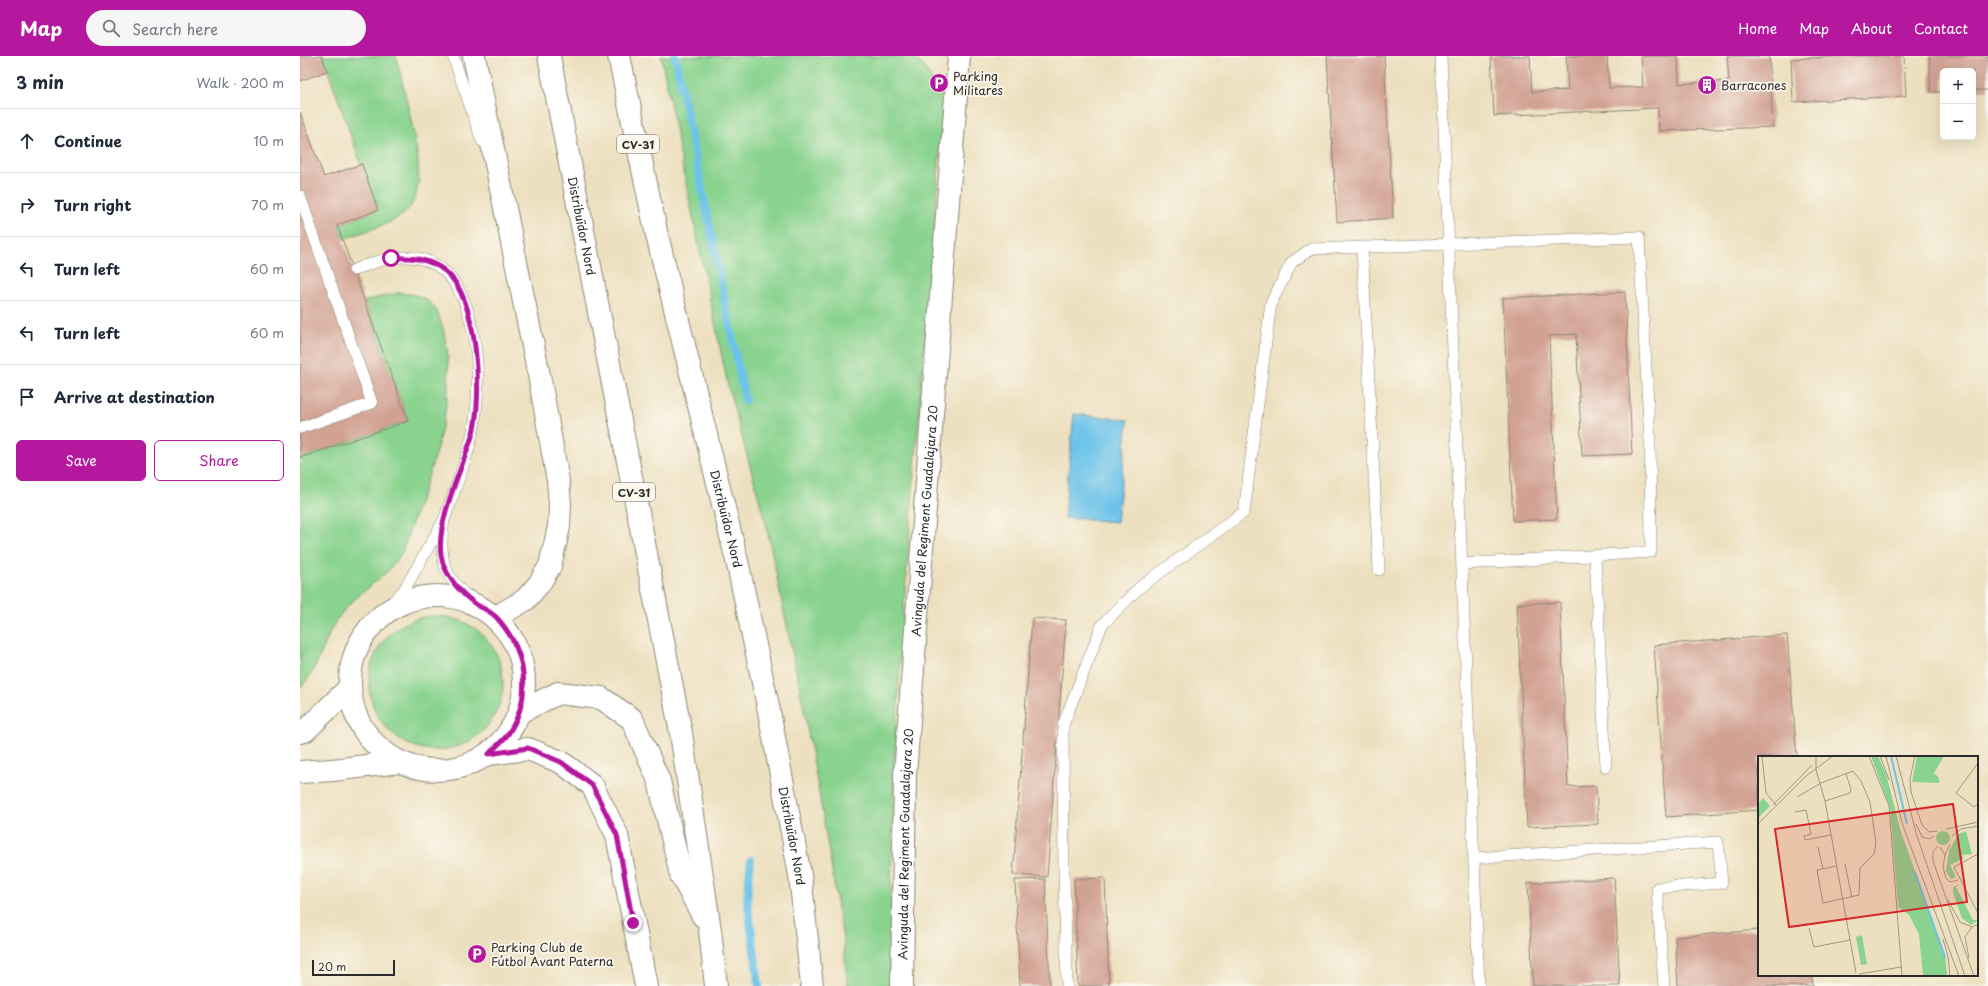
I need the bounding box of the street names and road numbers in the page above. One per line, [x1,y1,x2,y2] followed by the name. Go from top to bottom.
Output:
[617,135,659,153] road number: CV-31
[564,175,601,277] street label: Distribuïdor Nord
[906,404,942,637] street label: Avinguda del Regiment Guadalajara 20
[706,468,747,570] street label: Distribuïdor Nord
[613,483,655,501] road number: CV-31
[893,727,917,960] street label: Avinguda del Regiment Guadalajara 20
[774,785,810,886] street label: Distribuïdor Nord

